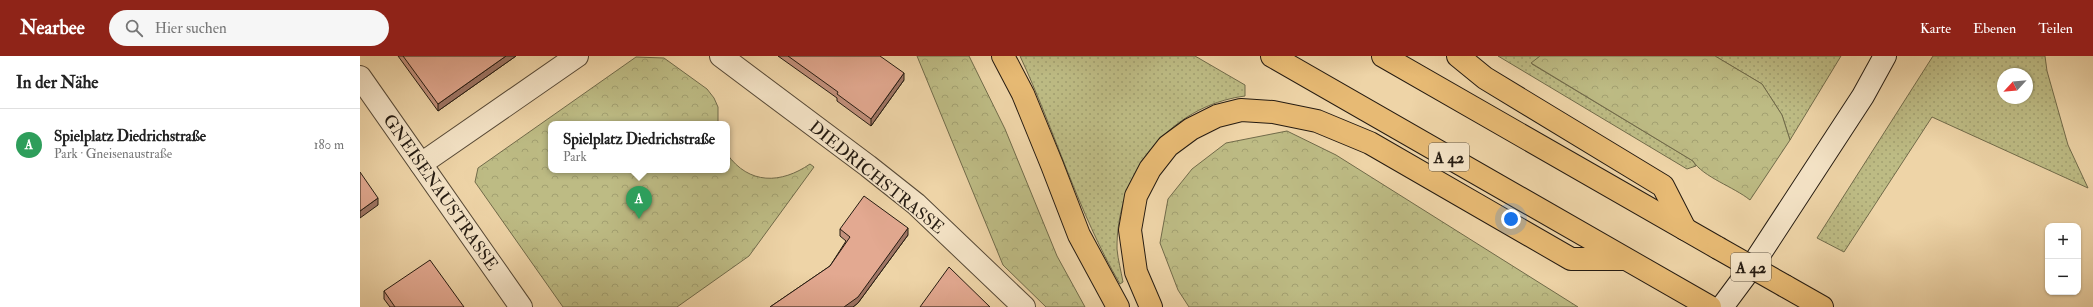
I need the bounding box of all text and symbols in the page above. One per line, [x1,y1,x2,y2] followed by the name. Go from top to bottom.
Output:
[109,10,389,46] search box
[20,16,85,40] text: Nearbee
[123,17,145,39] icon: search
[155,19,227,38] text: Hier suchen
[1920,20,1951,37] text: Karte
[1973,20,2016,37] text: Ebenen
[2038,20,2073,37] text: Teilen
[1997,68,2033,104] north arrow
[16,72,98,93] text: In der Nähe
[379,110,503,275] street label: GNEISENAUSTRASSE
[805,116,949,238] street label: DIEDRICHSTRASSE
[548,121,730,173] popup
[54,127,206,146] text: Spielplatz Diedrichstraße
[563,130,715,149] text: Spielplatz Diedrichstraße
[25,137,33,153] text: A
[314,137,344,153] text: 180 m
[1429,143,1469,171] road number: A 42
[54,146,172,162] text: Park · Gneisenaustraße
[563,149,587,165] text: Park
[626,186,652,219] pin: A
[1501,209,1521,229] your location
[2045,223,2081,295] map controls
[2045,223,2081,259] button: +
[1731,253,1771,281] road number: A 42
[2045,259,2081,295] button: −

